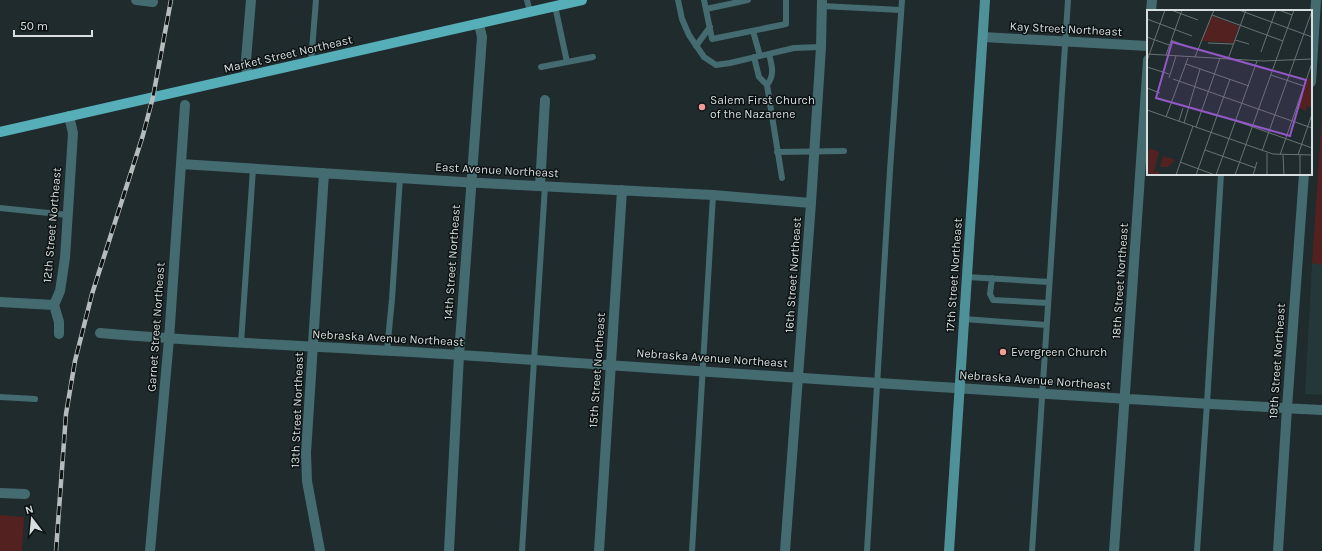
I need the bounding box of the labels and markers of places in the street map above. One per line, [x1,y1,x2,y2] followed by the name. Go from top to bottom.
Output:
[710,93,815,121] place label: Salem First Church of the Nazarene
[697,102,707,112] marker: Salem First Church of the Nazarene
[1011,345,1107,359] place label: Evergreen Church
[998,347,1008,357] marker: Evergreen Church

